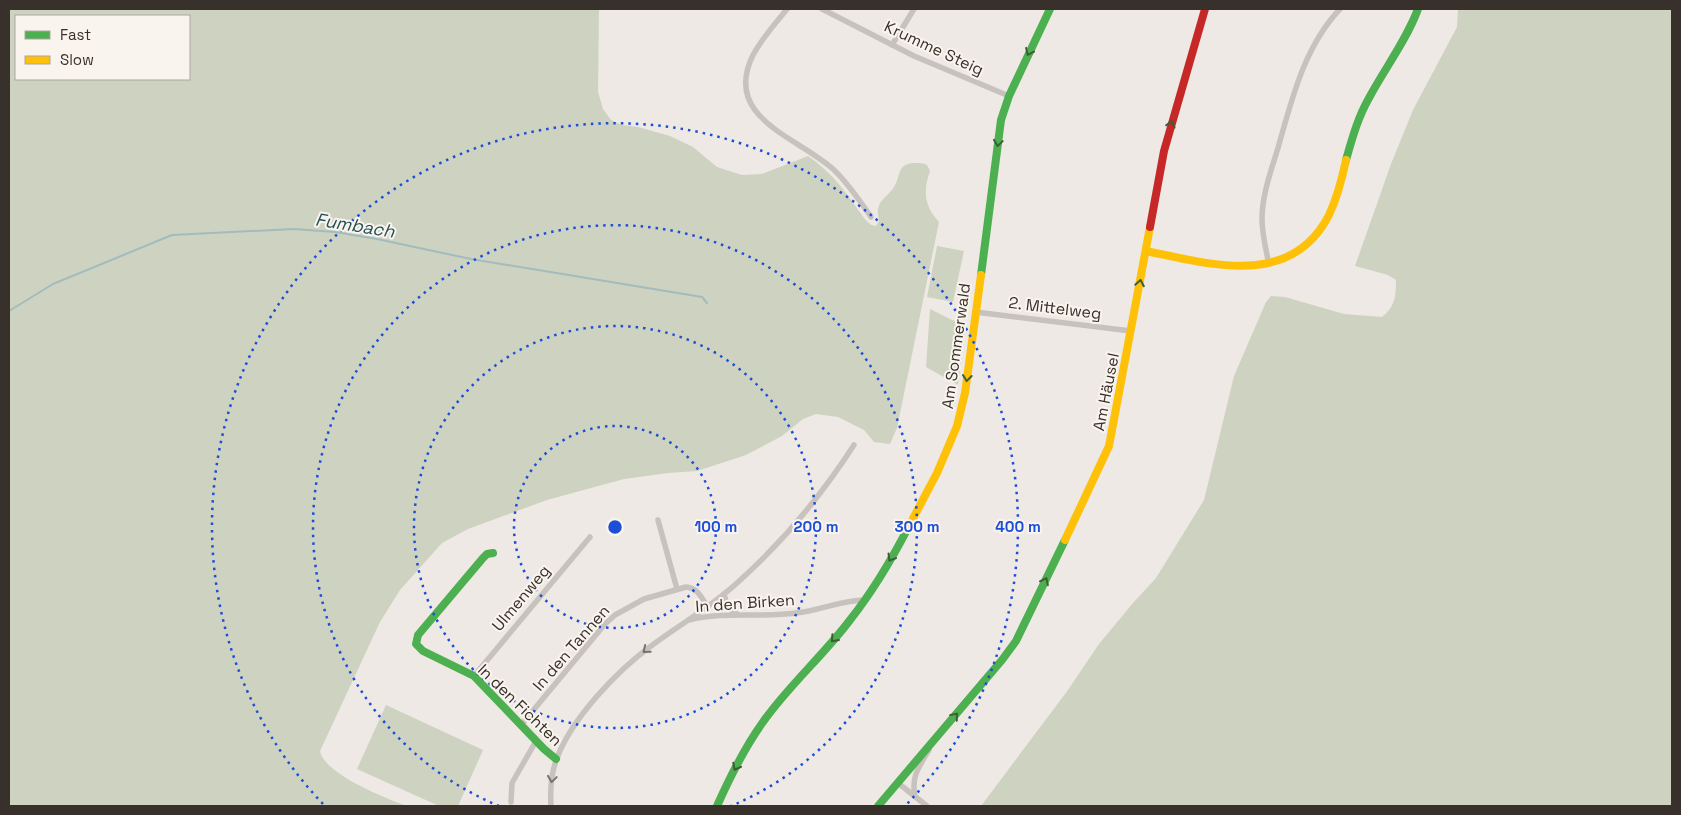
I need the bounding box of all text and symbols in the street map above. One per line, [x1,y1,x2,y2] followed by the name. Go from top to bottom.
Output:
[15,15,190,80] legend
[881,16,987,80] street label: Krumme Steig
[60,25,91,44] text: Fast
[1025,47,1036,56] one-way arrow
[60,50,94,69] text: Slow
[1165,120,1176,128] one-way arrow
[993,139,1003,147] one-way arrow
[314,207,397,243] water label: Fumbach
[1134,279,1145,288] one-way arrow
[937,282,975,410] street label: Am Sommerwald
[1007,292,1103,324] street label: 2. Mittelweg
[1088,351,1124,433] street label: Am Häusel
[962,374,973,382] one-way arrow
[695,517,737,536] text: 100 m
[794,517,838,536] text: 200 m
[894,517,940,536] text: 300 m
[995,517,1041,536] text: 400 m
[606,518,624,536] centre of rings
[887,553,897,562] one-way arrow
[487,561,555,635] street label: Ulmenweg
[1038,577,1049,586] one-way arrow
[695,589,795,617] street label: In den Birken
[528,601,614,695] street label: In den Tannen
[831,633,840,642] one-way arrow
[642,645,651,654] one-way arrow
[473,659,567,751] street label: In den Fichten
[949,712,958,721] one-way arrow
[732,762,742,771] one-way arrow
[548,774,558,783] one-way arrow

